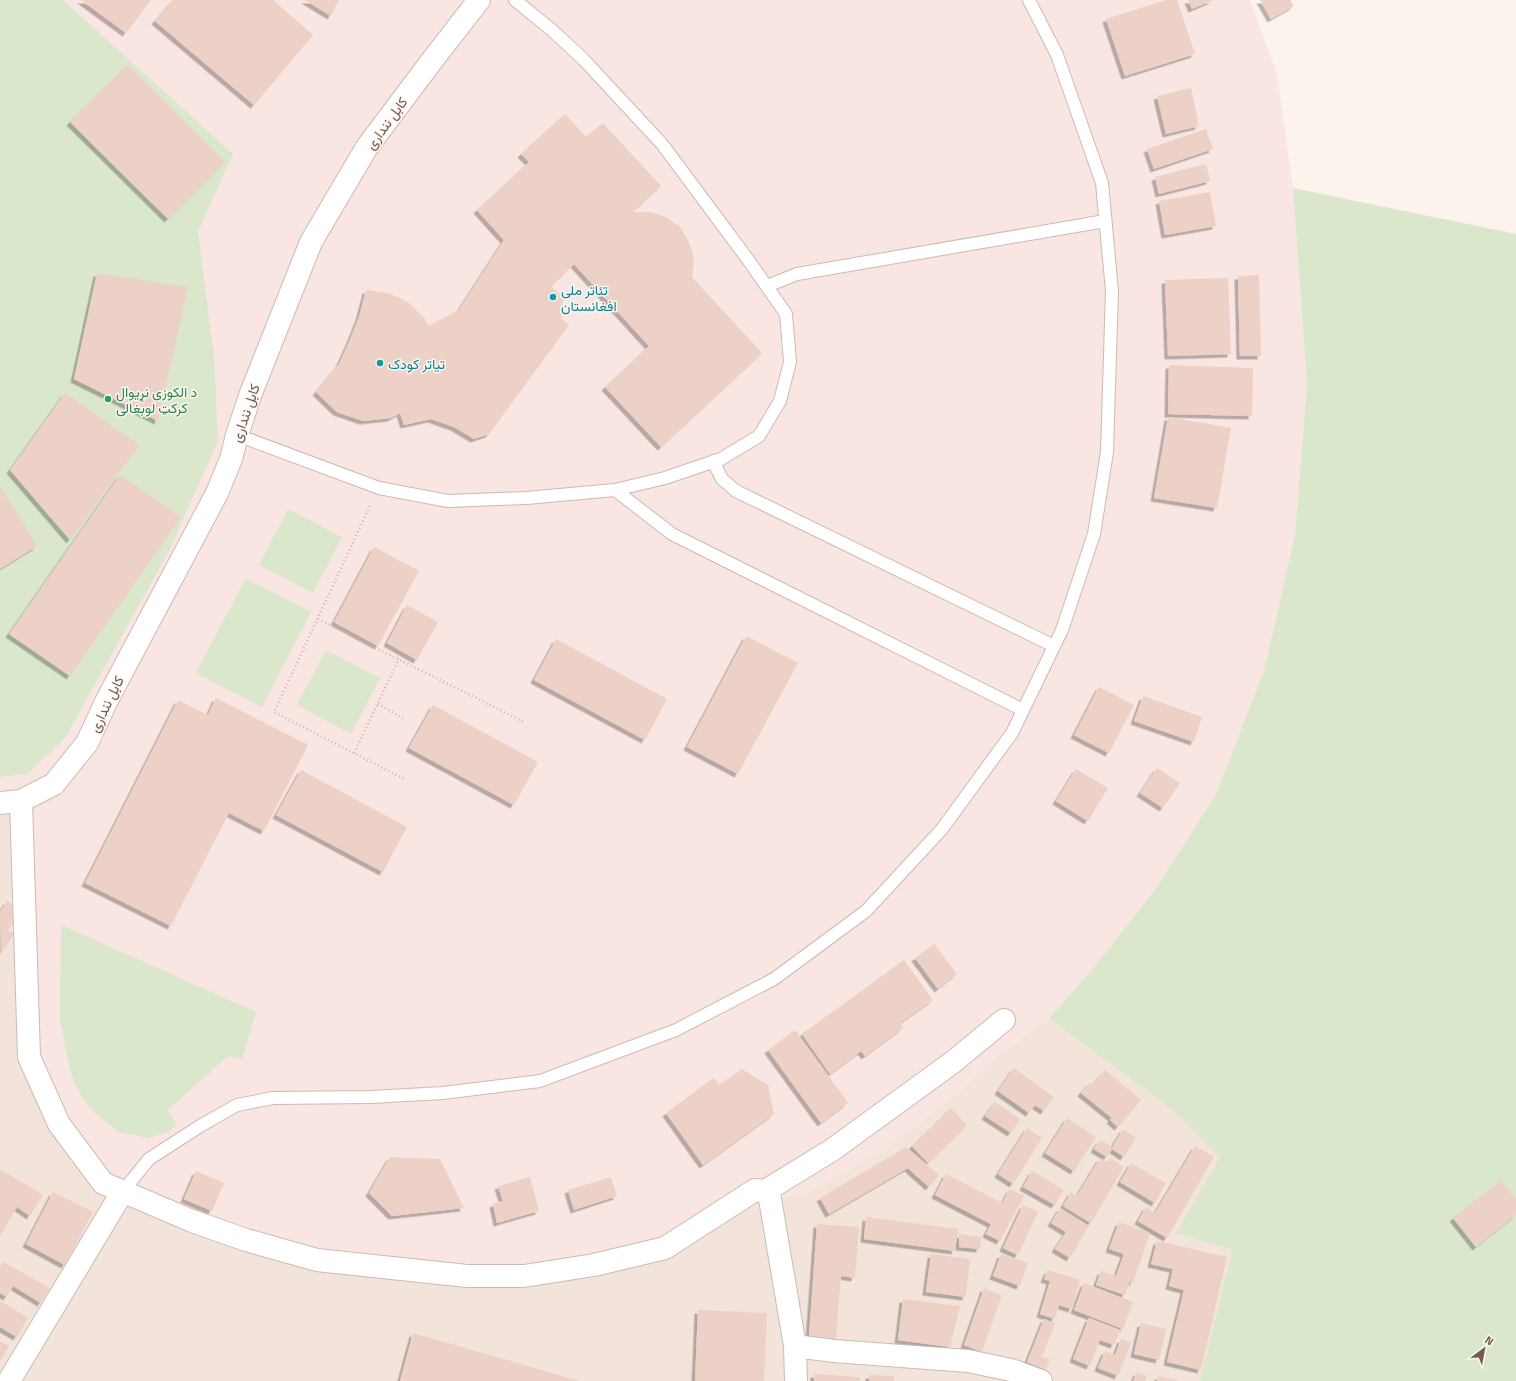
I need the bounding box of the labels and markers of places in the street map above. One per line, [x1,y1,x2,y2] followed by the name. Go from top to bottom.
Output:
[561,279,617,316] place label: تئاتر ملی افغانستان
[548,292,558,302] marker: تئاتر ملی افغانستان
[388,353,445,374] place label: تیاتر کودک
[375,358,385,368] marker: تیاتر کودک
[116,381,197,418] place label: د الکوزی نړیوال کرکټ لوبغالی
[103,394,113,404] marker: د الکوزی نړیوال کرکټ لوبغالی

